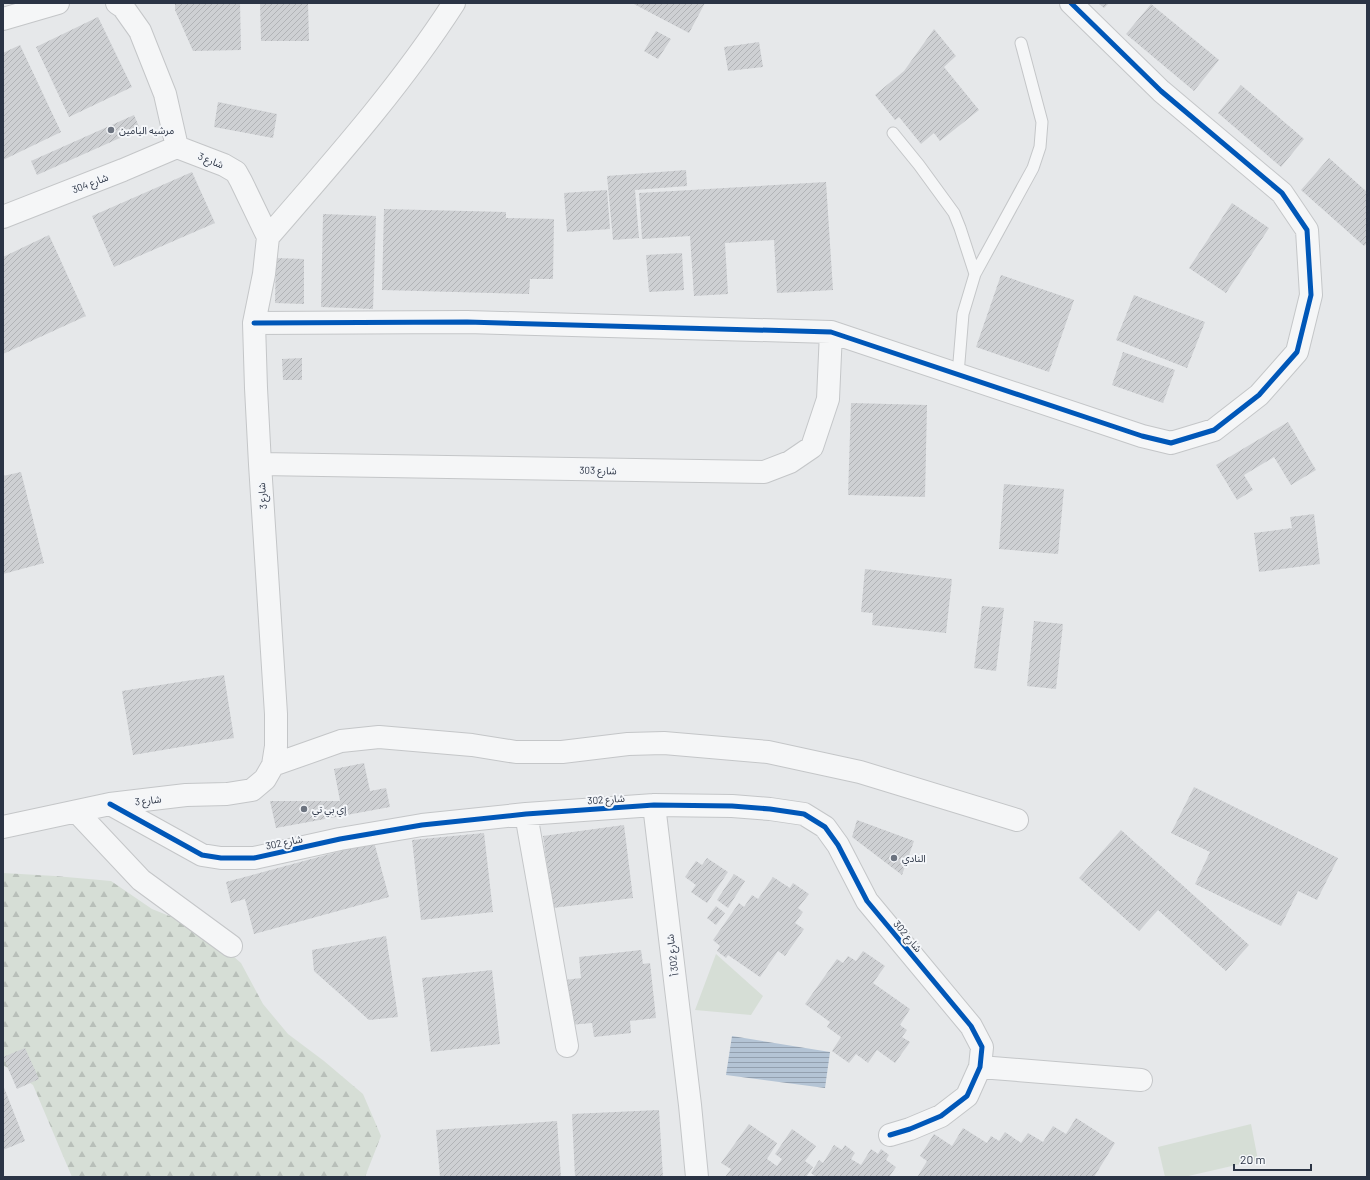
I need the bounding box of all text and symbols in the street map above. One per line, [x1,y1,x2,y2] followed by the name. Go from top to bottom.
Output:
[119,124,174,137] place label: مرشيه اليامين
[106,125,116,135] marker: مرشيه اليامين
[196,149,226,172] street label: شارع 3
[70,171,111,197] street label: شارع 304
[579,464,617,478] street label: شارع 303
[255,482,271,510] street label: شارع 3
[134,792,162,810] street label: شارع 3
[587,792,625,808] street label: شارع 302
[312,803,347,817] place label: إي بي تي
[299,804,309,814] marker: إي بي تي
[264,832,304,854] street label: شارع 302
[902,852,926,866] place label: النادي
[889,853,899,863] marker: النادي
[890,918,925,956] street label: شارع 302
[663,933,683,977] street label: شارع 302 أ
[1234,1146,1311,1172] scale bar
[1240,1152,1266,1166] text: 20 m

